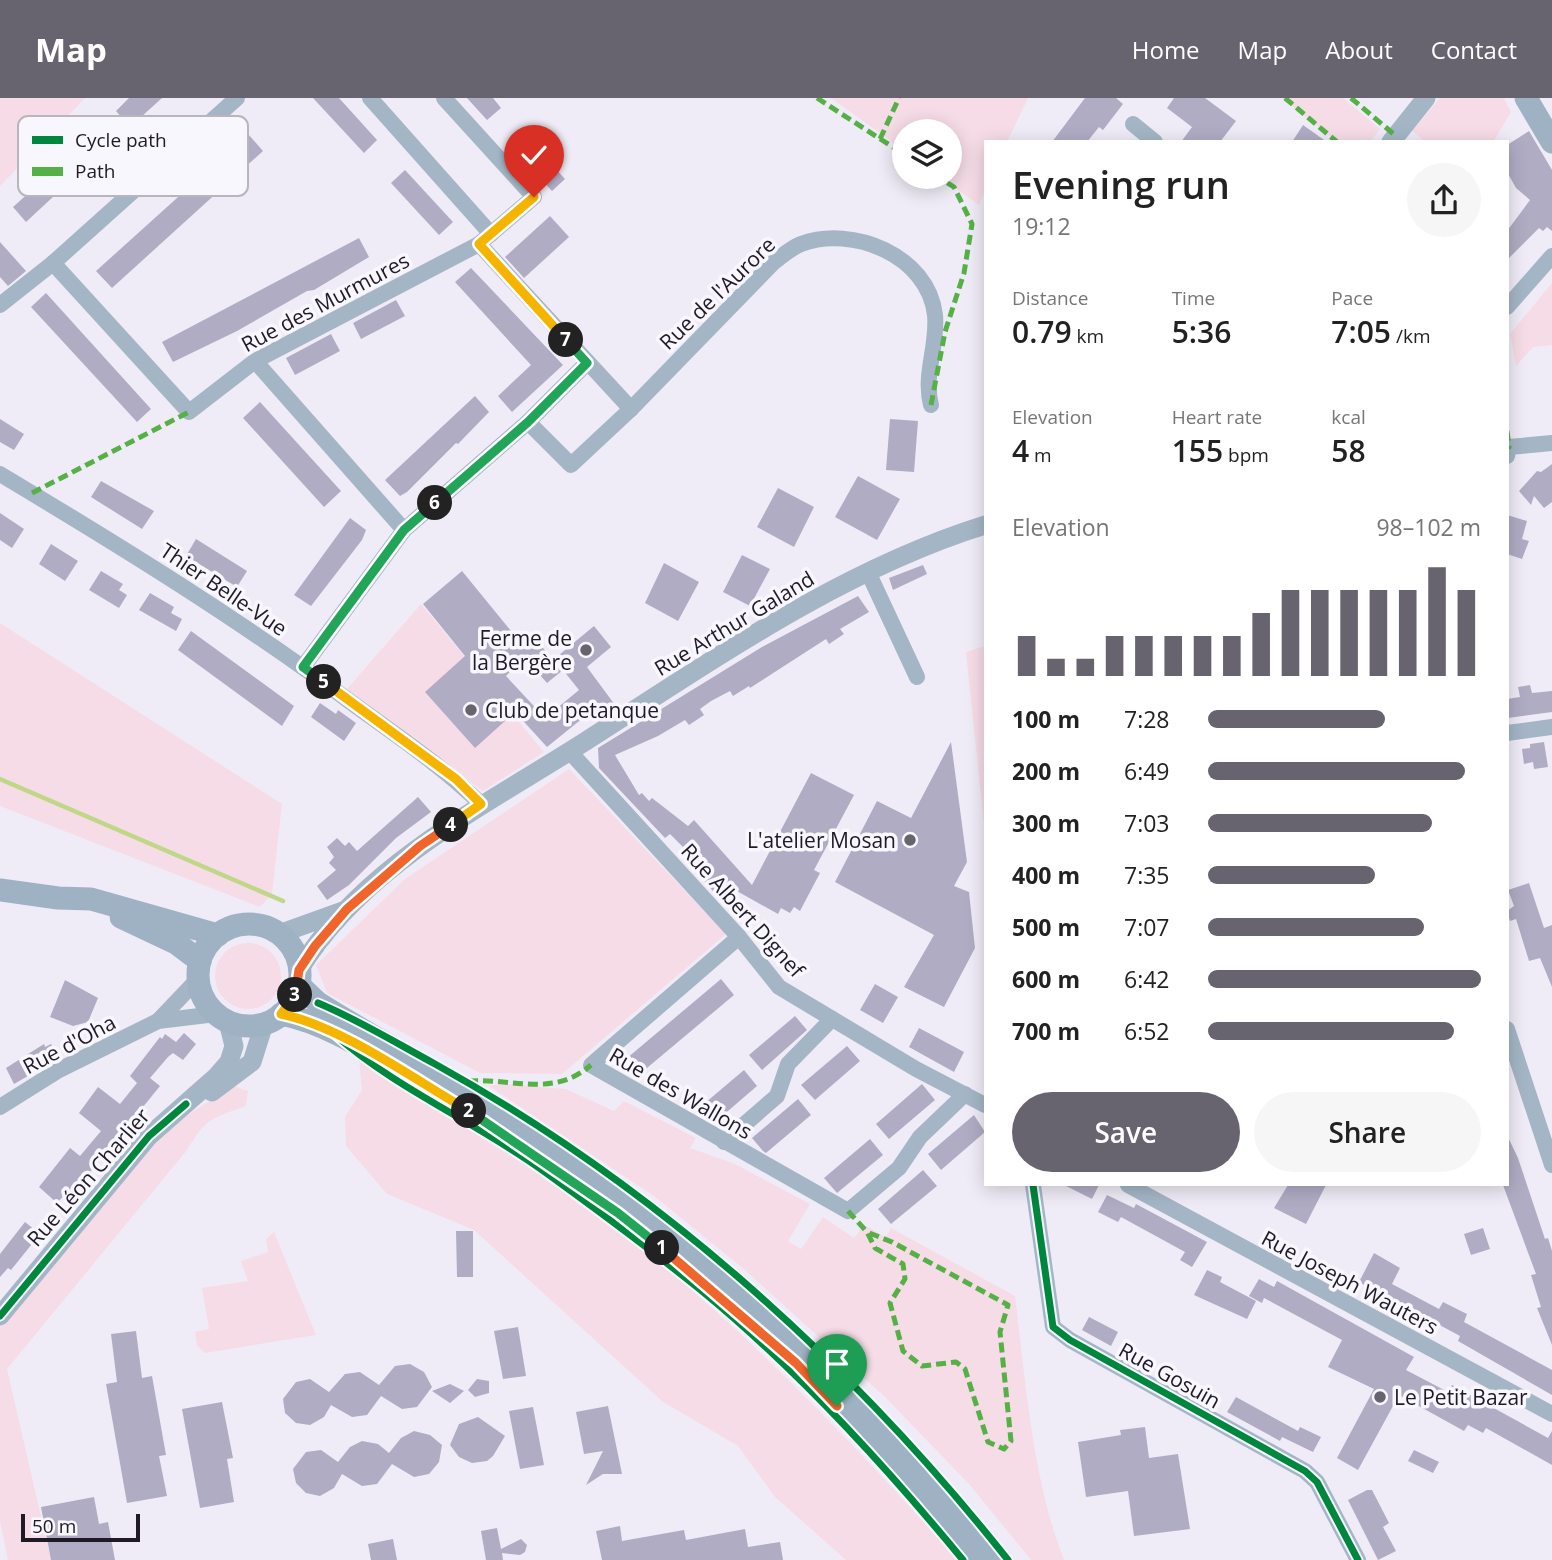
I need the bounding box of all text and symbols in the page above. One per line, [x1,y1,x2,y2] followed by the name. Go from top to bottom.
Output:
[35,27,107,72] text: Map
[1132,33,1200,66] text: Home
[1238,33,1287,66] text: Map
[1325,33,1393,66] text: About
[1431,33,1517,66] text: Contact
[18,116,248,196] legend
[892,119,962,189] map controls
[892,119,962,189] button: layers
[504,125,564,197] pin
[75,127,167,153] text: Cycle path
[515,136,553,174] icon: check
[75,158,115,184] text: Path
[1012,158,1230,210] text: Evening run
[1407,163,1481,237] button: share
[1012,210,1071,242] text: 19:12
[653,231,781,355] street label: Rue de l'Aurore
[236,246,414,358] street label: Rue des Murmures
[1012,285,1088,311] text: Distance
[1172,285,1215,311] text: Time
[1331,285,1373,311] text: Pace
[1012,311,1072,352] text: 0.79
[1172,311,1231,352] text: 5:36
[1331,311,1391,352] text: 7:05
[548,322,584,358] pin: 7
[1072,323,1104,349] text: km
[1391,323,1431,349] text: /km
[560,326,571,352] text: 7
[1012,404,1093,430] text: Elevation
[1172,404,1262,430] text: Heart rate
[1331,404,1366,430] text: kcal
[1012,430,1029,471] text: 4
[1172,430,1223,471] text: 155
[1331,430,1366,471] text: 58
[1029,442,1052,468] text: m
[1223,442,1269,468] text: bpm
[418,486,452,520] pin: 6
[429,489,440,515] text: 6
[1012,511,1110,543] text: Elevation
[1376,511,1481,543] text: 98–102 m
[155,536,293,642] street label: Thier Belle-Vue
[649,564,819,682] street label: Rue Arthur Galand
[472,624,572,676] place label: Ferme de la Bergère
[578,642,594,658] marker: Ferme de la Bergère
[306,664,342,700] pin: 5
[318,668,329,694] text: 5
[485,696,659,724] place label: Club de petanque
[463,702,479,718] marker: Club de petanque
[1012,703,1080,735] text: 100 m
[1124,703,1170,735] text: 7:28
[1012,755,1080,787] text: 200 m
[1124,755,1170,787] text: 6:49
[1012,807,1080,839] text: 300 m
[1124,807,1170,839] text: 7:03
[434,808,468,842] pin: 4
[445,811,456,837] text: 4
[747,826,896,854] place label: L'atelier Mosan
[902,832,918,848] marker: L'atelier Mosan
[675,837,812,985] street label: Rue Albert Dignef
[1012,859,1080,891] text: 400 m
[1124,859,1170,891] text: 7:35
[1012,911,1080,943] text: 500 m
[1124,911,1170,943] text: 7:07
[1012,963,1080,995] text: 600 m
[1124,963,1170,995] text: 6:42
[278,978,312,1012] pin: 3
[289,981,300,1007] text: 3
[18,1008,120,1080] street label: Rue d'Oha
[1012,1015,1080,1047] text: 700 m
[1124,1015,1170,1047] text: 6:52
[605,1041,757,1145] street label: Rue des Wallons
[1012,1092,1240,1172] button: Save
[1254,1092,1481,1172] button: Share
[452,1094,486,1128] pin: 2
[463,1097,474,1123] text: 2
[20,1102,156,1252] street label: Rue Léon Charlier
[1257,1224,1443,1340] street label: Rue Joseph Wauters
[644,1230,680,1266] pin: 1
[656,1234,667,1260] text: 1
[807,1334,867,1406] pin
[1114,1336,1226,1414] street label: Rue Gosuin
[818,1345,856,1383] icon: arrive
[1394,1383,1528,1411] place label: Le Petit Bazar
[1372,1389,1388,1405] marker: Le Petit Bazar
[21,1511,140,1543] scale bar
[32,1513,76,1539] text: 50 m

